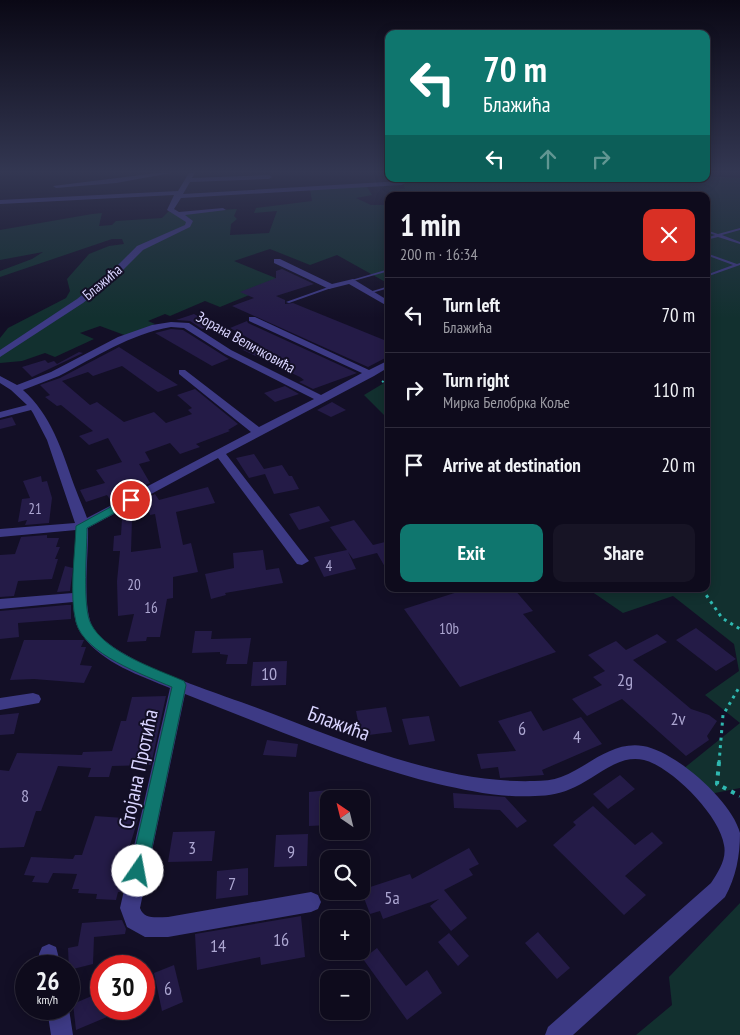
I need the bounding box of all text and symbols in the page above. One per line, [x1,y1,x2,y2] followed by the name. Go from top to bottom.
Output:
[483,46,547,92] text: 70 m
[400,50,465,115] icon: left
[483,90,551,118] text: Блажића
[481,145,509,173] icon: left
[534,145,562,173] icon: ahead
[587,145,615,173] icon: right
[400,205,461,244] text: 1 min
[643,209,695,261] button: close
[400,244,478,264] text: 200 m · 16:34
[78,260,126,304] street label: Блажића
[443,293,500,317] text: Turn left
[400,301,428,329] icon: left
[662,303,695,327] text: 70 m
[193,307,299,377] street label: Зорана Величковића
[443,317,492,337] text: Блажића
[443,368,509,392] text: Turn right
[400,376,428,404] icon: right
[653,378,695,402] text: 110 m
[443,392,570,412] text: Мирка Белобрка Коље
[400,451,428,479] icon: arrive
[443,453,581,477] text: Arrive at destination
[662,453,695,477] text: 20 m
[110,479,152,521] pin
[117,486,145,514] icon: arrive
[28,499,42,518] house number: 21
[400,524,543,582] button: Exit
[553,524,695,582] button: Share
[326,556,333,575] house number: 4
[127,575,141,594] house number: 20
[144,598,158,617] house number: 16
[439,619,459,638] house number: 10b
[261,662,277,685] house number: 10
[617,668,633,691] house number: 2g
[304,699,374,747] street label: Блажића
[112,707,164,831] street label: Стојана Протића
[670,707,686,730] house number: 2v
[518,717,526,740] house number: 6
[573,725,581,748] house number: 4
[21,784,29,807] house number: 8
[320,790,370,840] north arrow
[320,790,370,1020] map controls
[188,836,196,859] house number: 3
[287,840,295,863] house number: 9
[111,844,163,896] position arrow
[320,850,370,900] button: search
[228,872,236,895] house number: 7
[384,886,400,909] house number: 5a
[320,910,370,960] button: +
[273,928,289,951] house number: 16
[210,934,226,957] house number: 14
[90,955,155,1020] speed limit sign: 30
[36,965,59,997] text: 26
[320,970,370,1020] button: −
[164,977,172,1000] house number: 6
[37,992,58,1007] text: km/h

